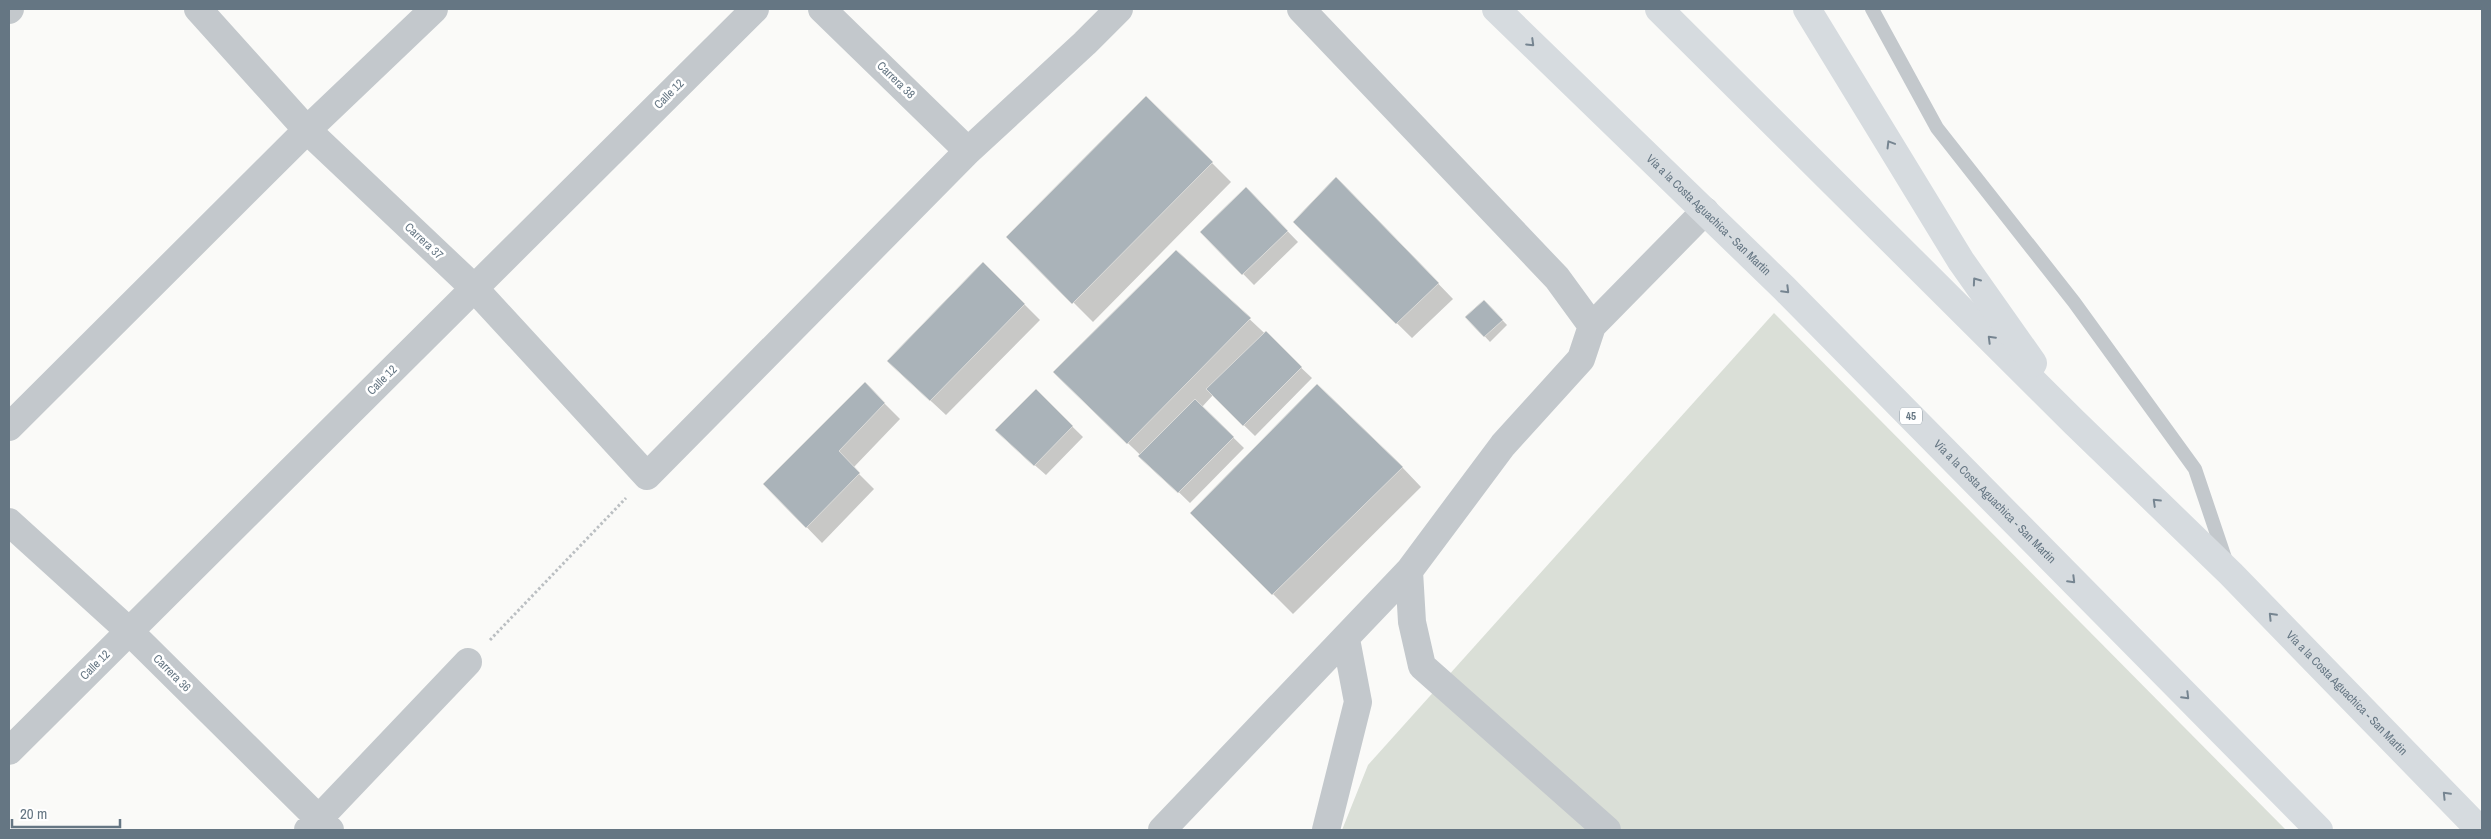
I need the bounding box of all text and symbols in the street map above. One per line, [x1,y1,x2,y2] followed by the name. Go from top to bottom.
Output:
[1526,37,1535,46] one-way arrow
[874,58,918,102] street label: Carrera 38
[651,76,687,112] street label: Calle 12
[1886,140,1896,149] one-way arrow
[1643,151,1774,279] street label: Vía a la Costa Aguachica - San Martin
[401,219,447,263] street label: Carrera 37
[1973,278,1982,287] one-way arrow
[1780,284,1789,293] one-way arrow
[1987,335,1996,344] one-way arrow
[364,362,400,398] street label: Calle 12
[1900,408,1922,424] road number: 45
[1930,436,2059,567] street label: Vía a la Costa Aguachica - San Martin
[2153,498,2162,507] one-way arrow
[2066,574,2075,583] one-way arrow
[2269,613,2278,622] one-way arrow
[2283,627,2411,759] street label: Vía a la Costa Aguachica - San Martin
[77,647,113,683] street label: Calle 12
[150,651,194,695] street label: Carrera 36
[2180,690,2189,699] one-way arrow
[2443,792,2452,801] one-way arrow
[12,796,120,828] scale bar
[20,803,47,824] text: 20 m

